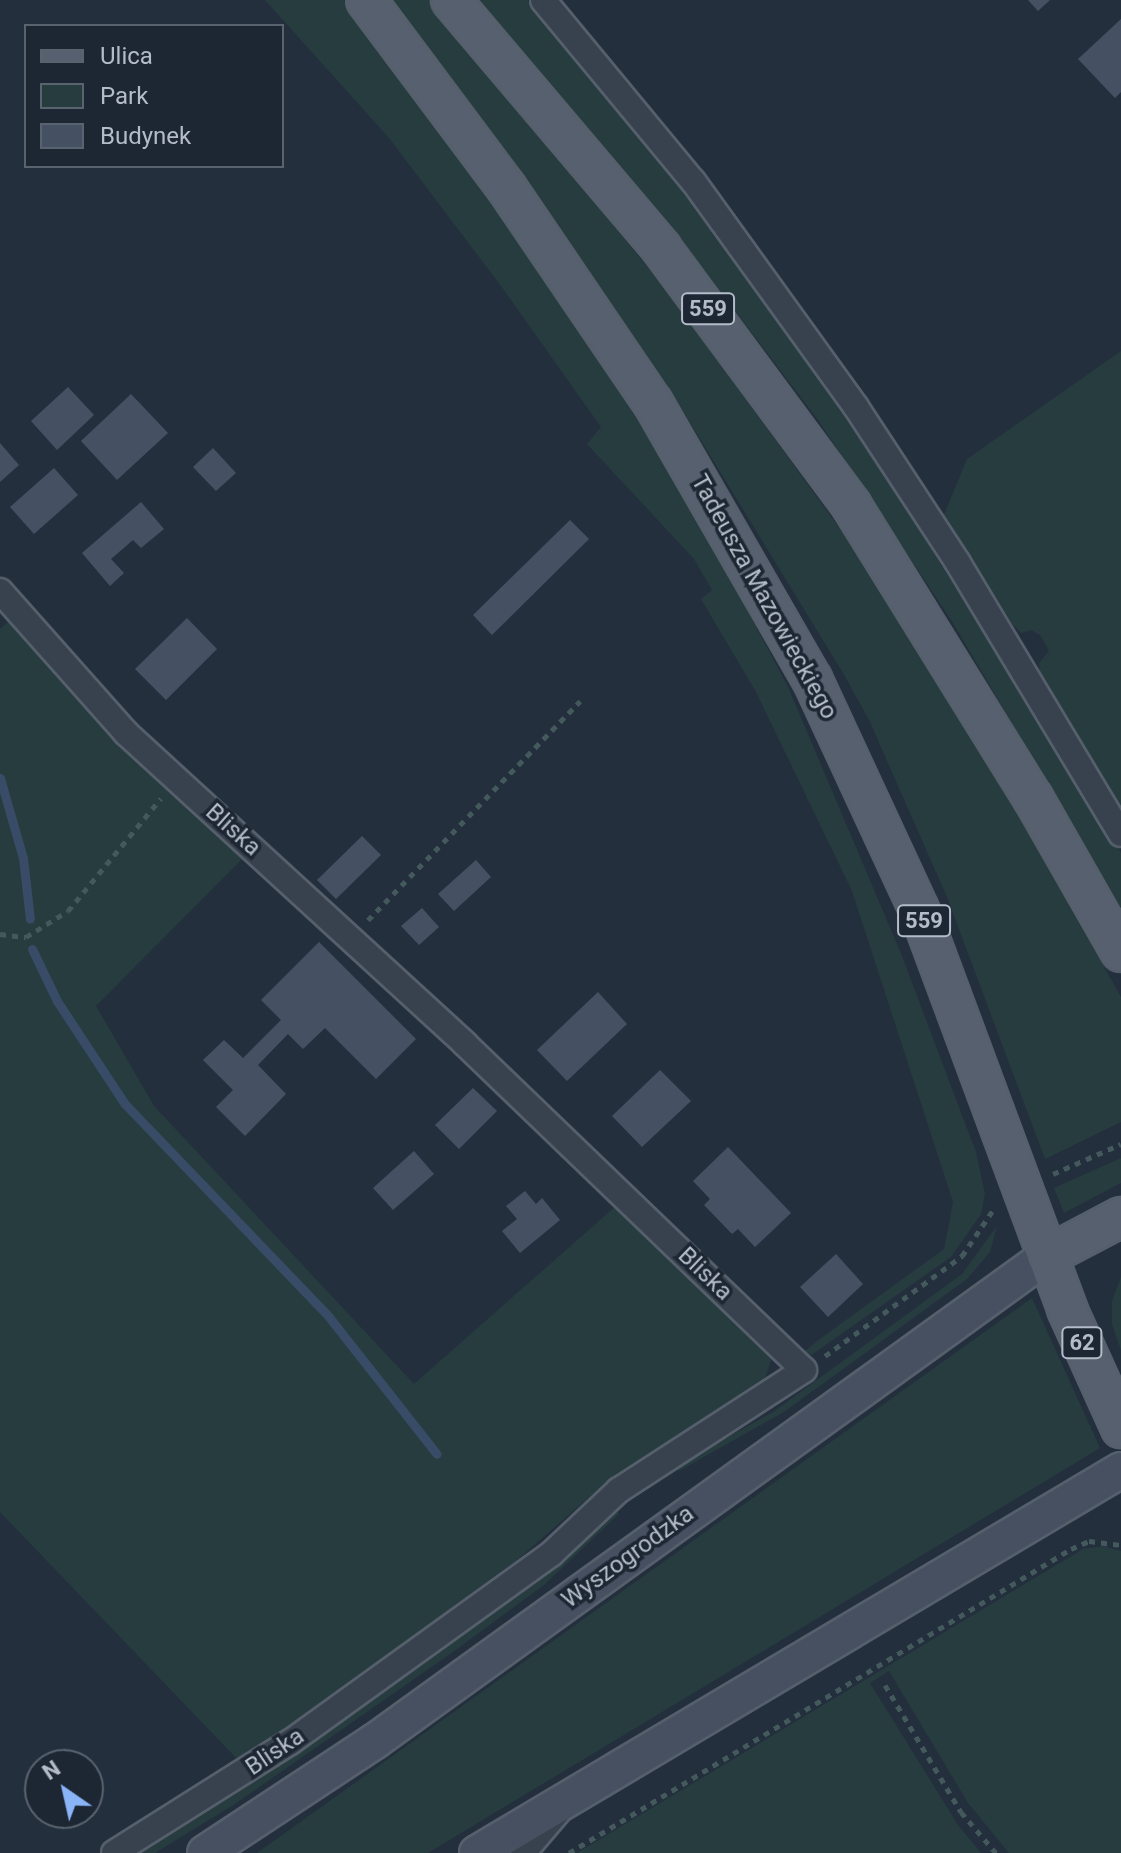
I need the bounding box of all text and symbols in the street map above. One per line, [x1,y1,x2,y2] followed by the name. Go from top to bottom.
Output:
[24,24,284,168] legend
[100,42,153,70] text: Ulica
[100,82,148,110] text: Park
[100,122,191,150] text: Budynek
[680,291,736,327] road number: 559
[685,470,843,724] street label: Tadeusza Mazowieckiego
[199,798,267,862] street label: Bliska
[896,903,952,939] road number: 559
[672,1241,738,1307] street label: Bliska
[1060,1325,1104,1361] road number: 62
[556,1499,700,1615] street label: Wyszogrodzka
[240,1722,310,1782] street label: Bliska
[24,1749,104,1829] north arrow
[38,1756,65,1785] text: N

